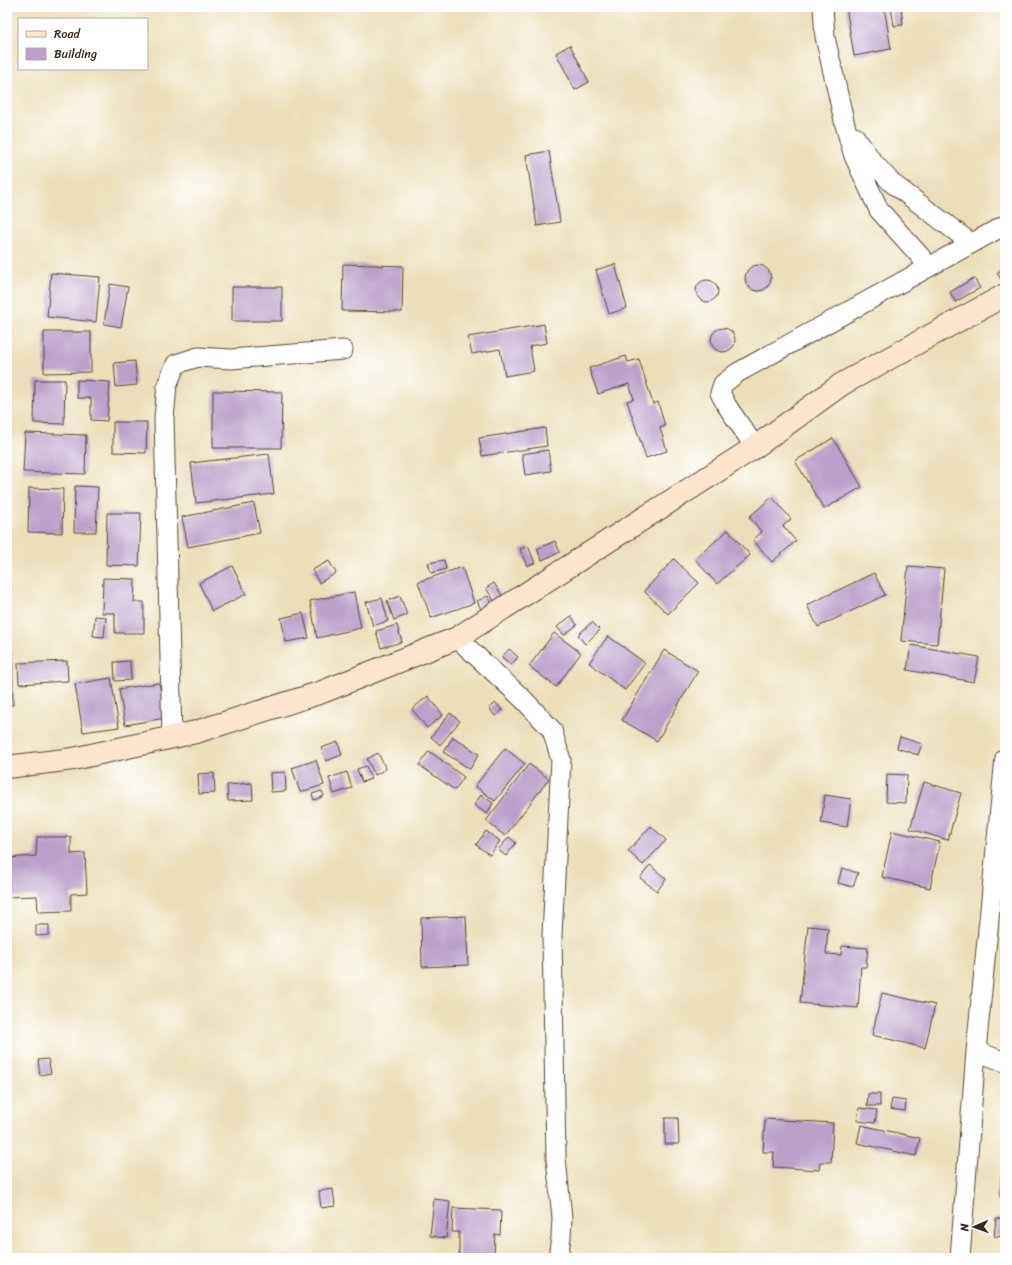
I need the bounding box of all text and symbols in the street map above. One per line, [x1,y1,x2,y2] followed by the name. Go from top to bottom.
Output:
[18,18,148,70] legend
[54,23,81,45] text: Road
[54,43,97,65] text: Building
[954,1207,994,1247] north arrow
[955,1223,974,1232] text: N

